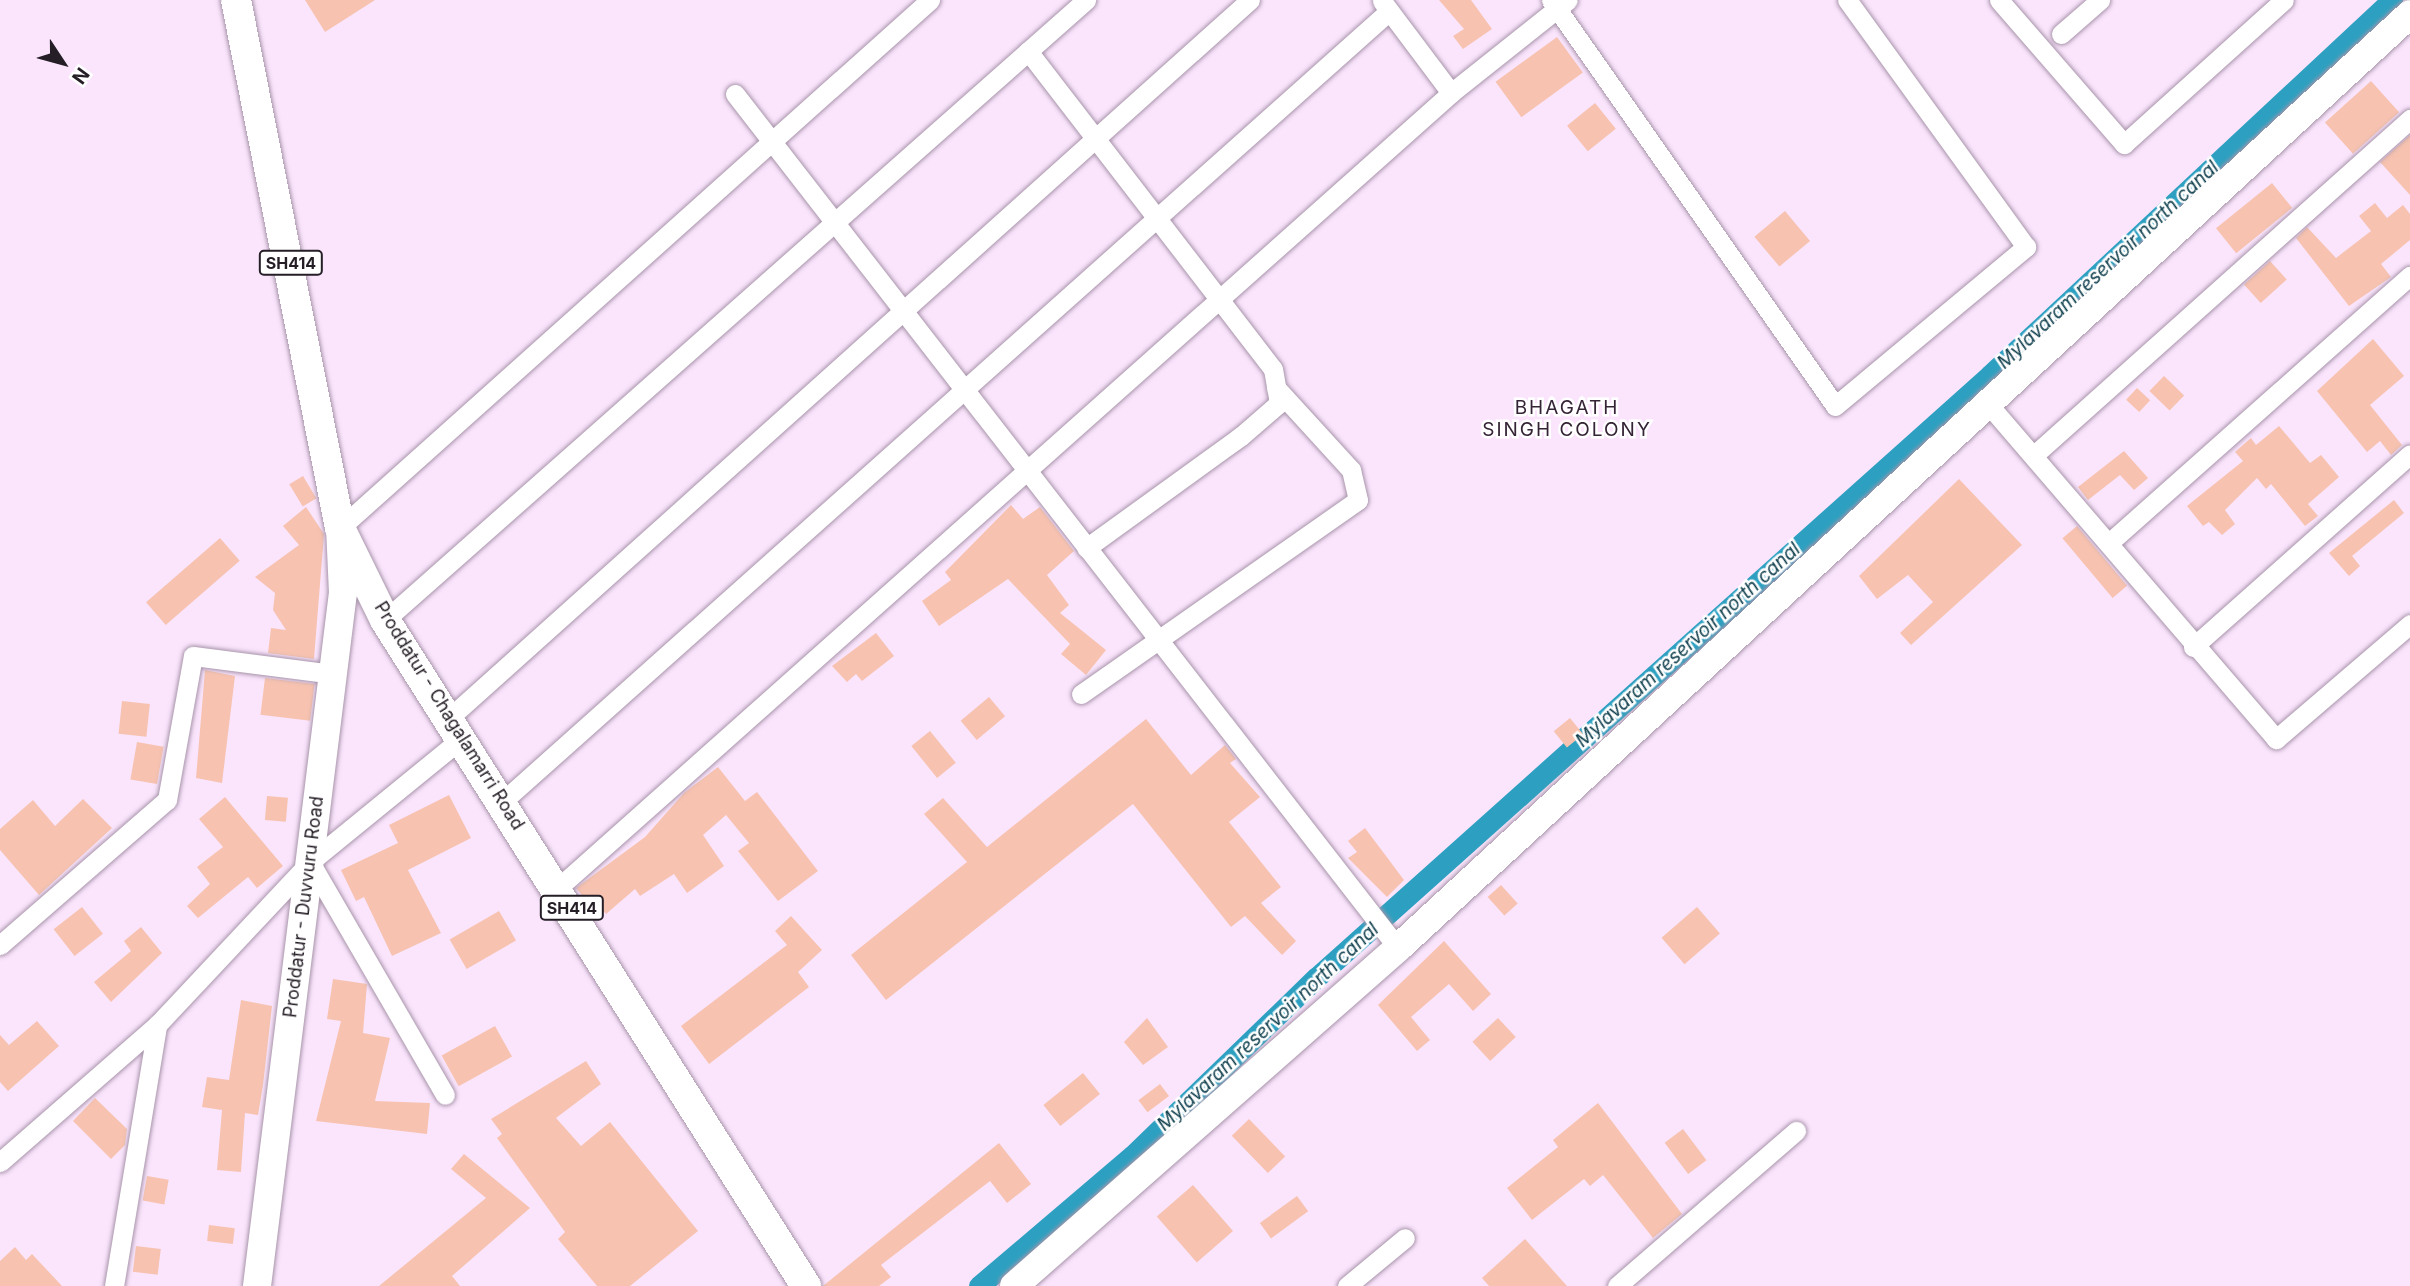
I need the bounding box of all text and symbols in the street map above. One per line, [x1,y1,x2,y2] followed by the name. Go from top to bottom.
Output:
[28,28,98,98] north arrow
[67,63,94,88] text: N
[1993,156,2223,374] water label: Mylavaram reservoir north canal
[258,250,324,276] road number: SH414
[1484,397,1650,441] district label: BHAGATH SINGH COLONY
[1571,538,1805,752] water label: Mylavaram reservoir north canal
[370,598,528,834] street label: Proddatur - Chagalamarri Road
[280,795,328,1019] street label: Proddatur - Duvvuru Road
[539,896,605,920] road number: SH414
[1153,918,1383,1136] water label: Mylavaram reservoir north canal

